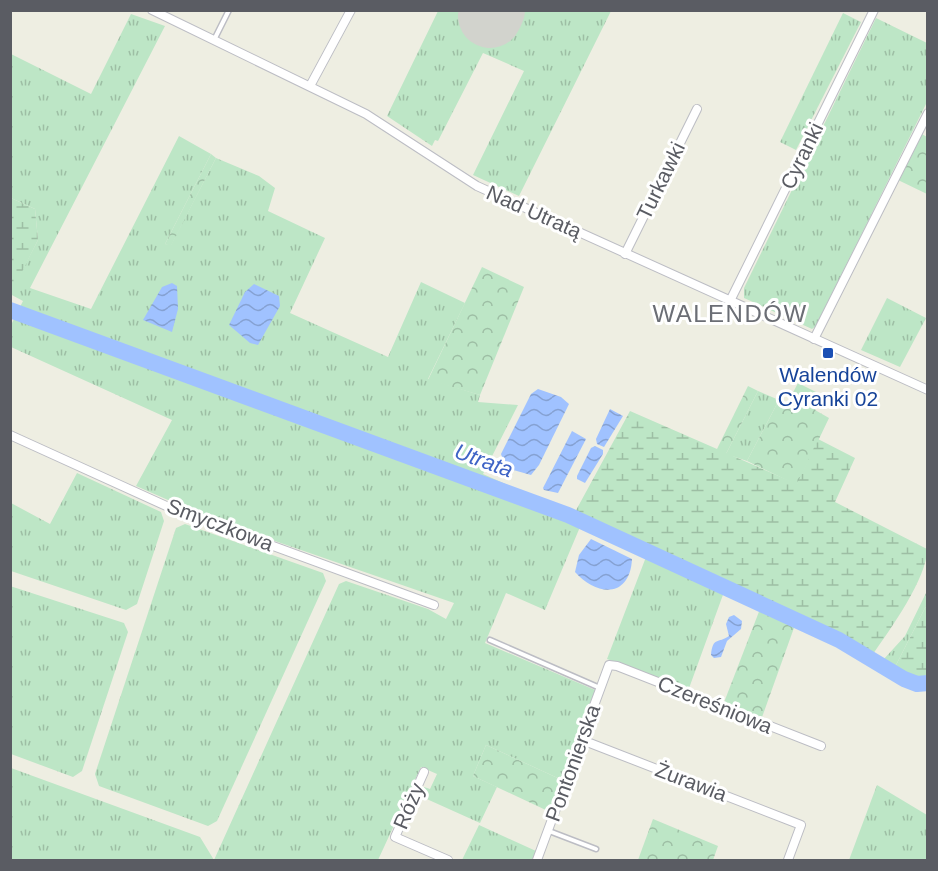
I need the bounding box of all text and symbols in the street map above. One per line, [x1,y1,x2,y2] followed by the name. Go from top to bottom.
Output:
[776,119,827,193] street label: Cyranki
[632,138,689,223] street label: Turkawki
[483,180,586,243] street label: Nad Utratą
[652,300,808,327] district label: WALENDÓW
[821,346,835,360] marker: Walendów Cyranki 02
[778,363,878,410] place label: Walendów Cyranki 02
[451,438,516,482] water label: Utrata
[164,494,277,555] street label: Smyczkowa
[655,671,776,738] street label: Czereśniowa
[541,701,604,824] street label: Pontonierska
[652,757,730,806] street label: Żurawia
[389,779,429,832] street label: Róży

